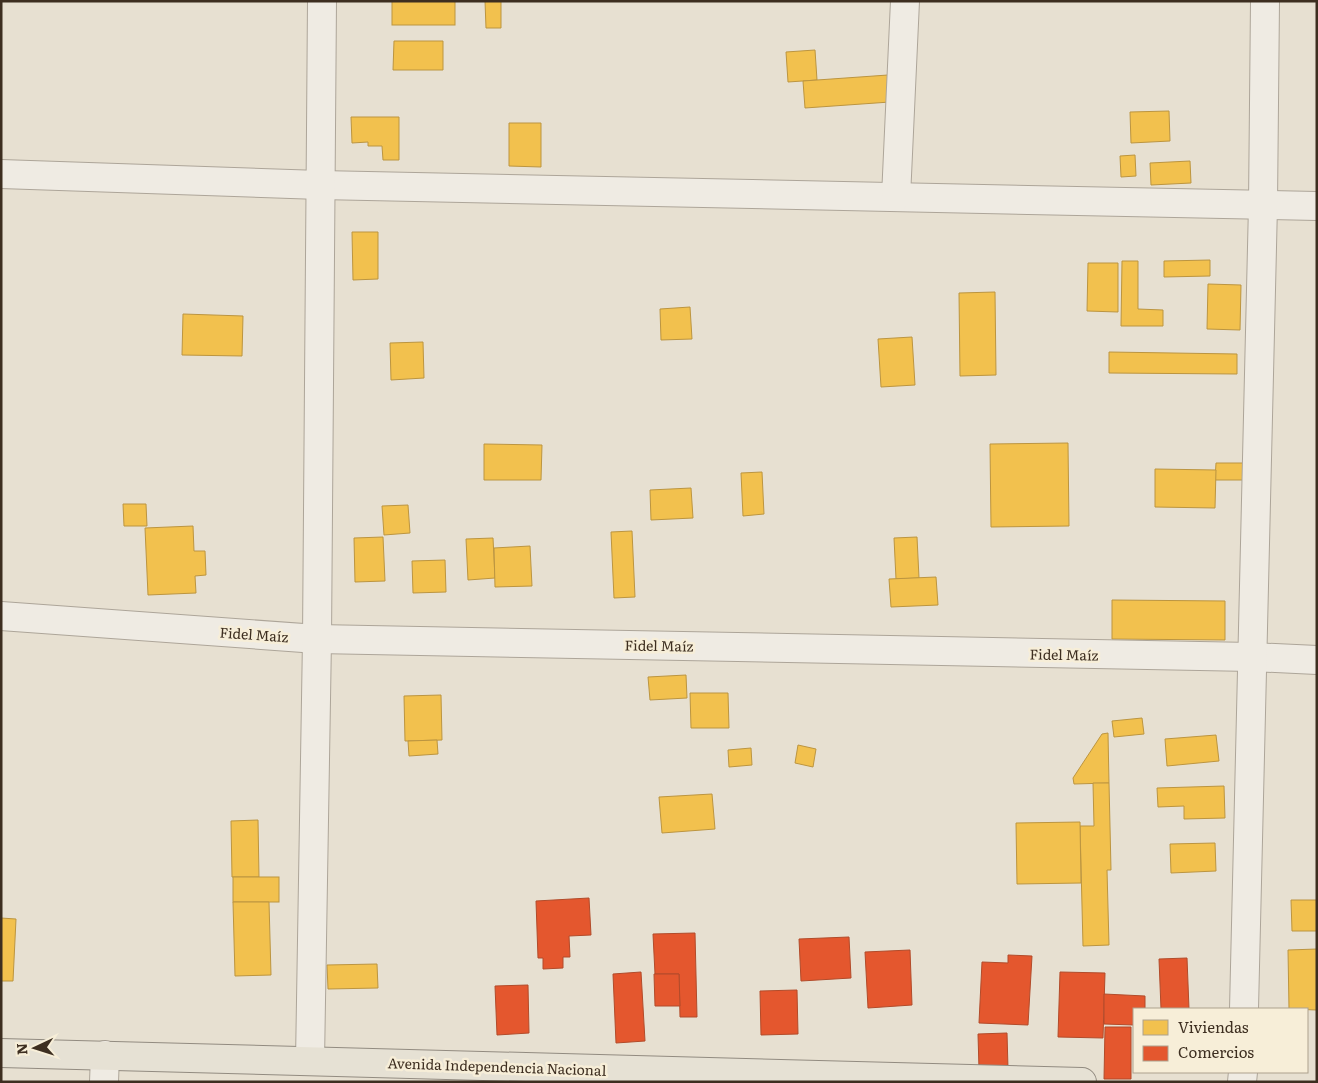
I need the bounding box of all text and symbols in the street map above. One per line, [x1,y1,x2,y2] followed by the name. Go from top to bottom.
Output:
[219,622,289,646] street label: Fidel Maíz
[624,634,694,656] street label: Fidel Maíz
[1029,643,1099,665] street label: Fidel Maíz
[1133,1008,1308,1073] legend
[1178,1015,1249,1038] text: Viviendas
[10,1023,60,1073] north arrow
[1178,1040,1254,1063] text: Comercios
[11,1042,31,1056] text: N
[387,1052,607,1080] street label: Avenida Independencia Nacional

